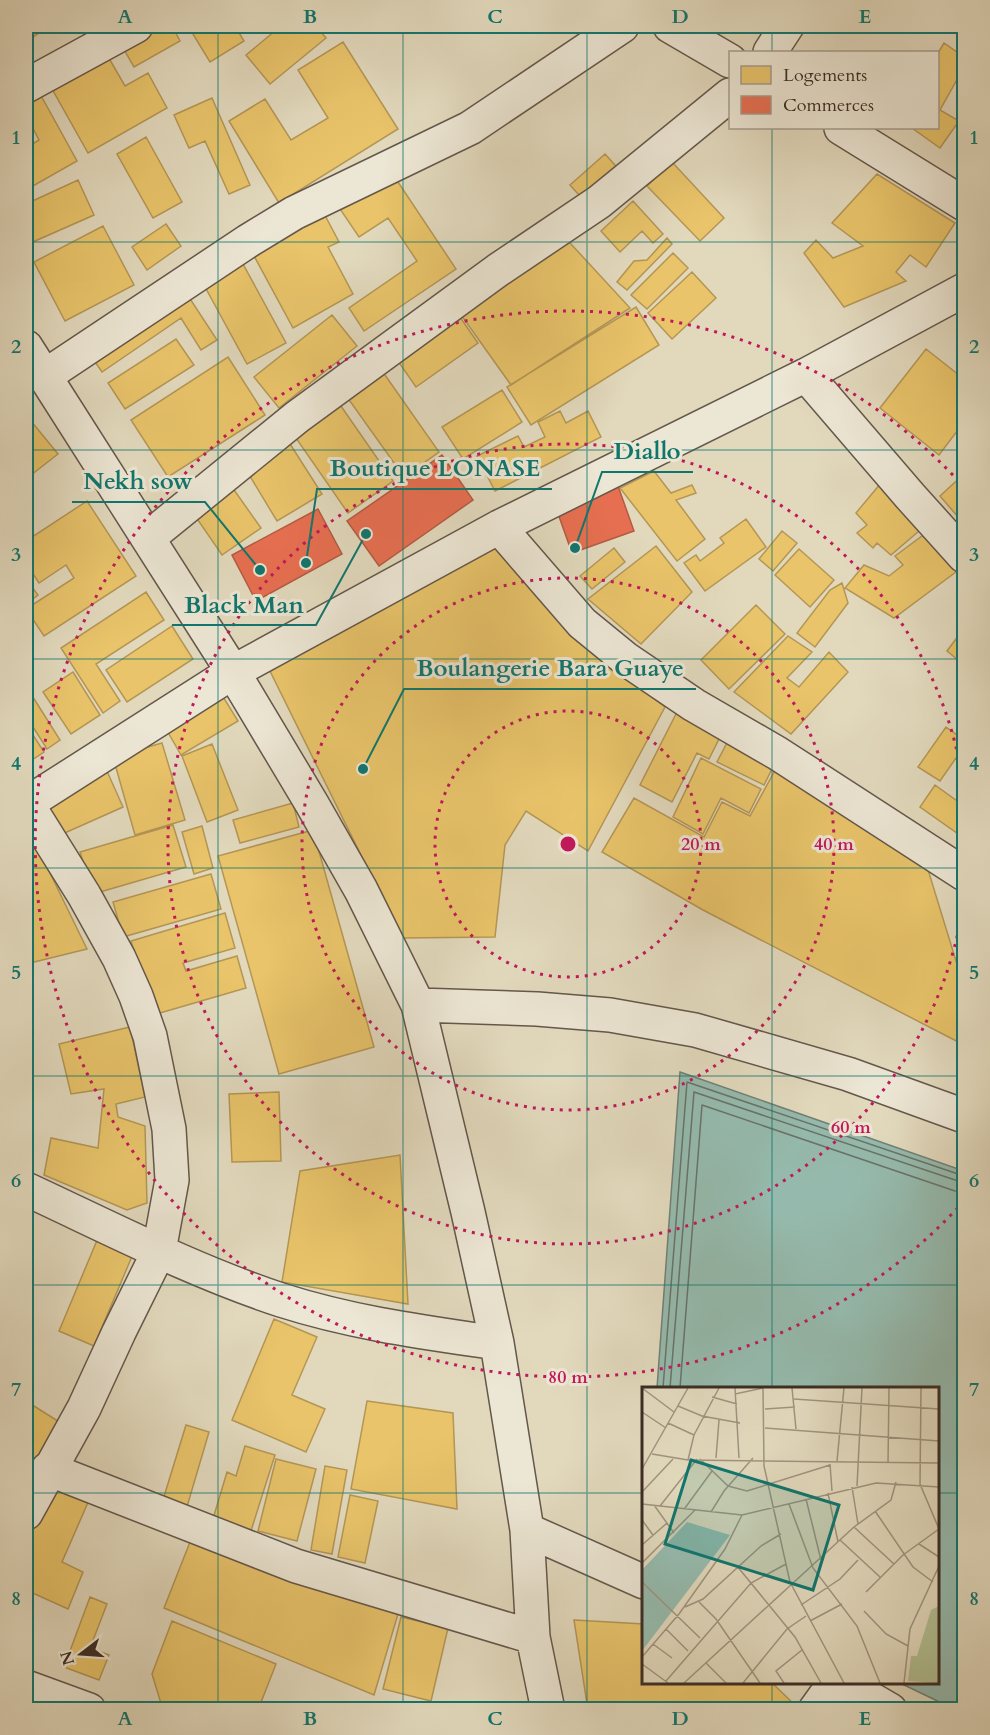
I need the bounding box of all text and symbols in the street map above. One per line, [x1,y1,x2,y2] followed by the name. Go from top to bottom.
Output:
[117,3,133,30] text: A
[303,3,317,30] text: B
[487,3,503,30] text: C
[671,3,689,30] text: D
[859,3,871,30] text: E
[729,51,939,129] legend
[783,63,867,88] text: Logements
[783,93,874,118] text: Commerces
[11,124,21,151] text: 1
[969,124,979,151] text: 1
[11,333,21,360] text: 2
[969,333,979,360] text: 2
[602,430,693,472] callout: Diallo
[613,435,681,468] text: Diallo
[317,447,552,489] callout: Boutique LONASE
[330,452,540,485] text: Boutique LONASE
[72,460,205,502] callout: Nekh sow
[83,465,193,498] text: Nekh sow
[11,541,21,568] text: 3
[969,541,979,568] text: 3
[172,583,316,625] callout: Black Man
[184,589,305,622] text: Black Man
[404,647,696,689] callout: Boulangerie Bara Guaye
[416,652,684,685] text: Boulangerie Bara Guaye
[11,750,21,777] text: 4
[969,750,979,777] text: 4
[681,832,721,857] text: 20 m
[814,832,854,857] text: 40 m
[558,834,578,854] centre of rings
[11,959,21,986] text: 5
[969,959,979,986] text: 5
[831,1115,871,1140] text: 60 m
[11,1167,21,1194] text: 6
[969,1167,979,1194] text: 6
[548,1365,588,1390] text: 80 m
[11,1376,21,1403] text: 7
[969,1376,979,1403] text: 7
[642,1387,939,1684] inset map
[11,1585,21,1612] text: 8
[969,1585,979,1612] text: 8
[51,1624,111,1684] north arrow
[55,1648,80,1668] text: N
[117,1705,133,1732] text: A
[303,1705,317,1732] text: B
[487,1705,503,1732] text: C
[671,1705,689,1732] text: D
[859,1705,871,1732] text: E

